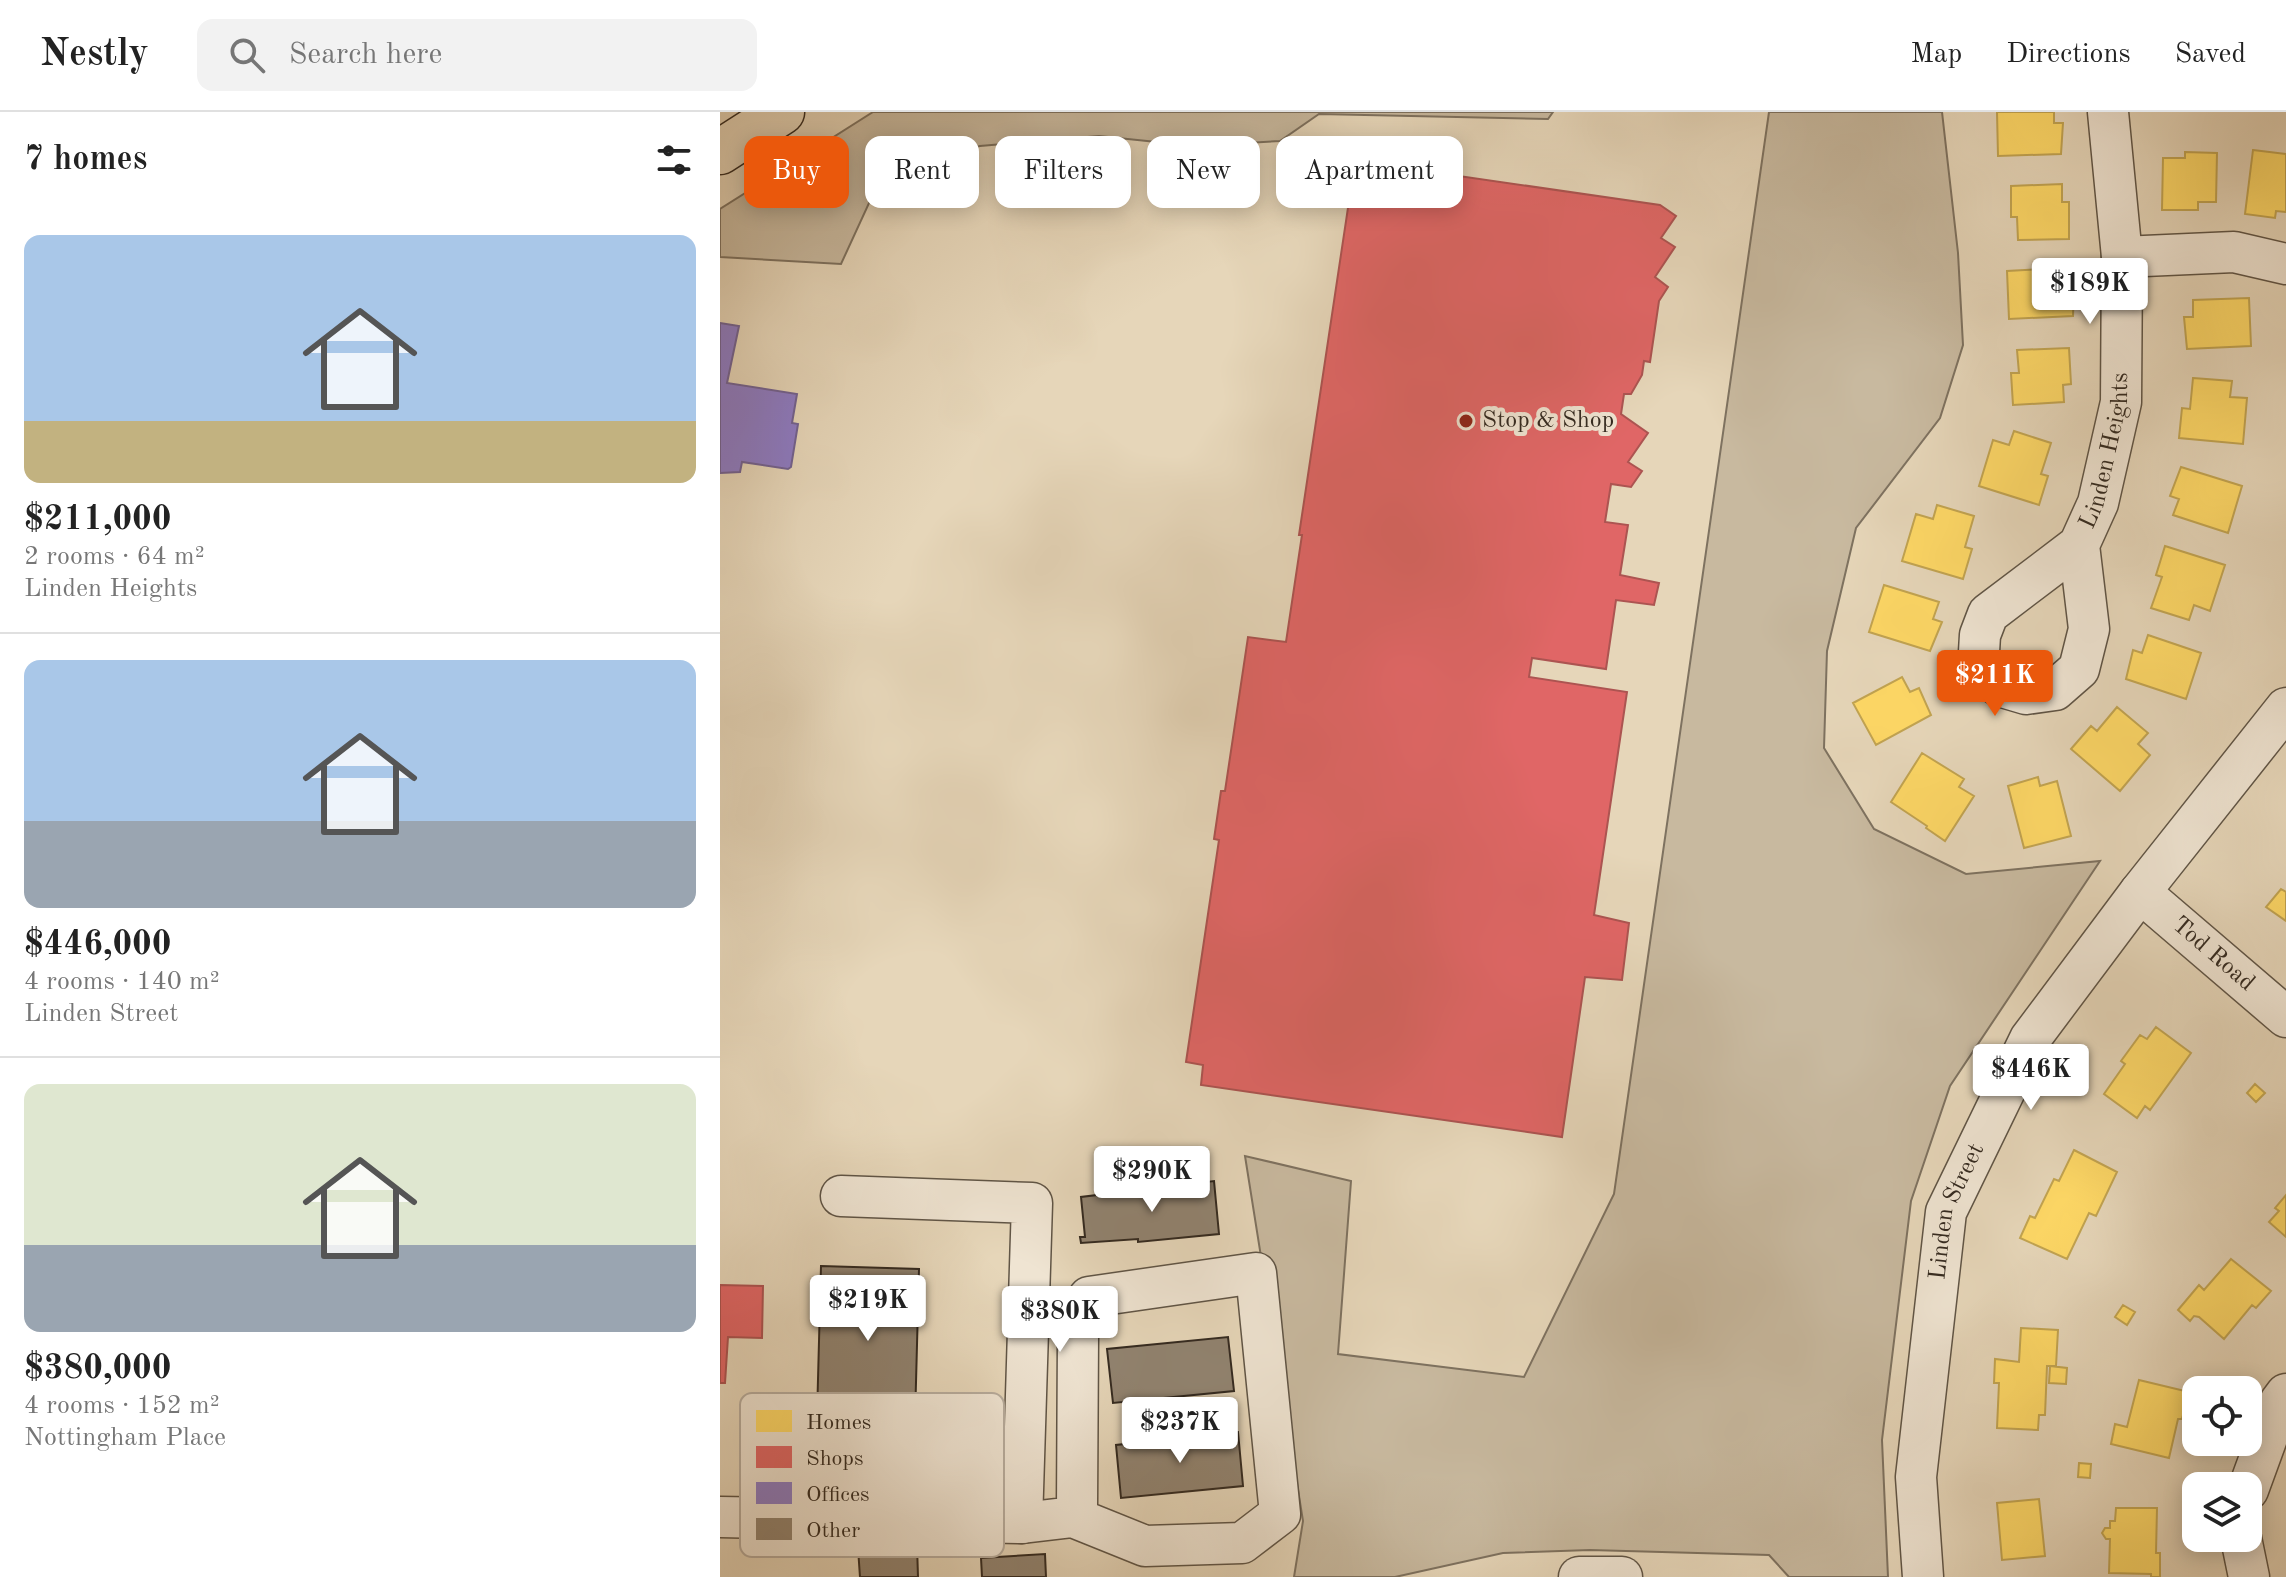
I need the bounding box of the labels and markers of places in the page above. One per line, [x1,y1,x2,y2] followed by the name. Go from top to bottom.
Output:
[2034,258,2146,326] pin: $189K
[1482,409,1614,433] place label: Stop & Shop
[1457,412,1475,430] marker: Stop & Shop
[1939,650,2051,718] pin: $211K
[1975,1044,2087,1112] pin: $446K
[1096,1146,1208,1214] pin: $290K
[812,1275,924,1343] pin: $219K
[1004,1286,1116,1354] pin: $380K
[1124,1397,1236,1465] pin: $237K

